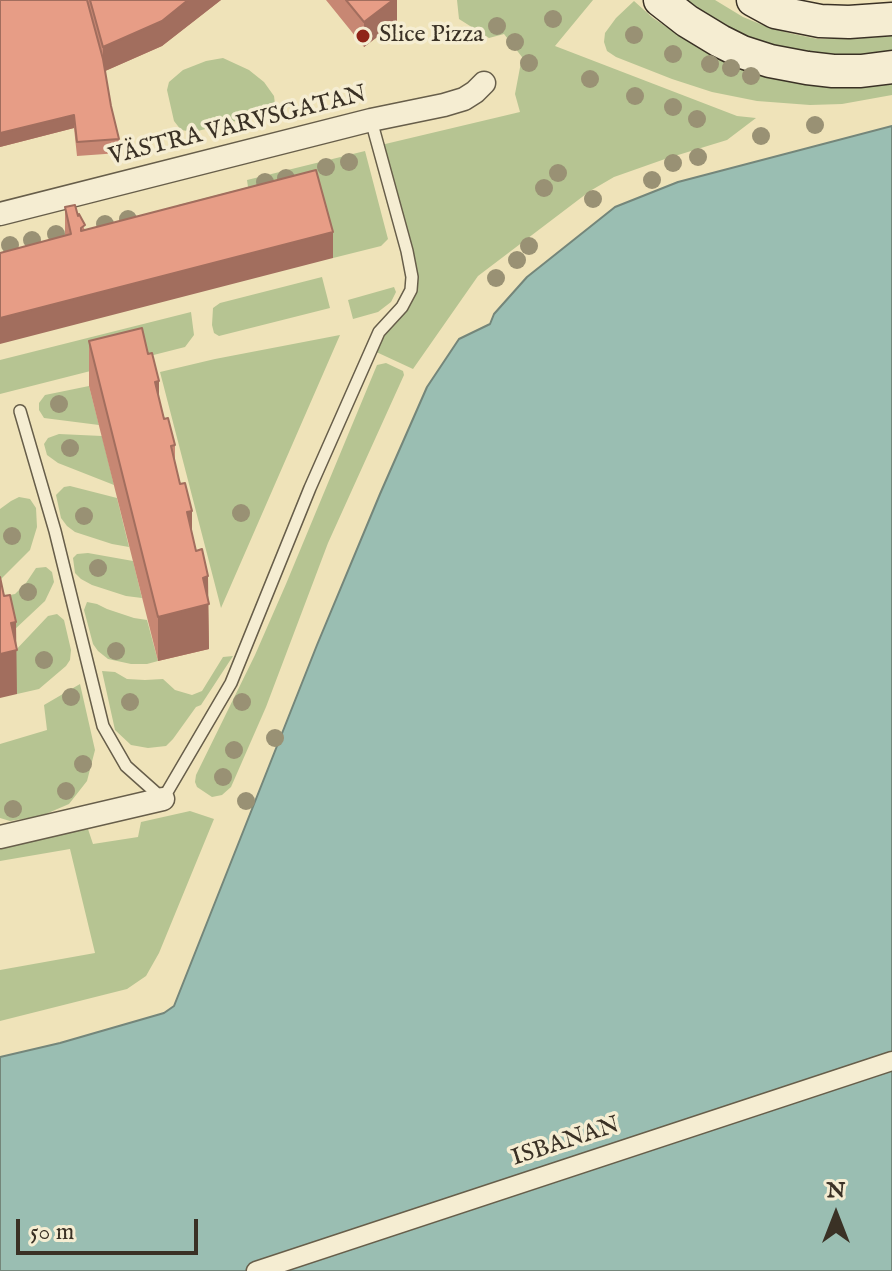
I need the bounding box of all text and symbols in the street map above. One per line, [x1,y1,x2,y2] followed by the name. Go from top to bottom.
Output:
[379,22,484,50] place label: Slice Pizza
[354,27,372,45] marker: Slice Pizza
[106,81,370,173] street label: VÄSTRA VARVSGATAN
[508,1112,624,1174] street label: ISBANAN
[796,1175,876,1255] north arrow
[826,1177,846,1205] text: N
[20,1203,202,1253] scale bar
[30,1217,74,1248] text: 50 m

